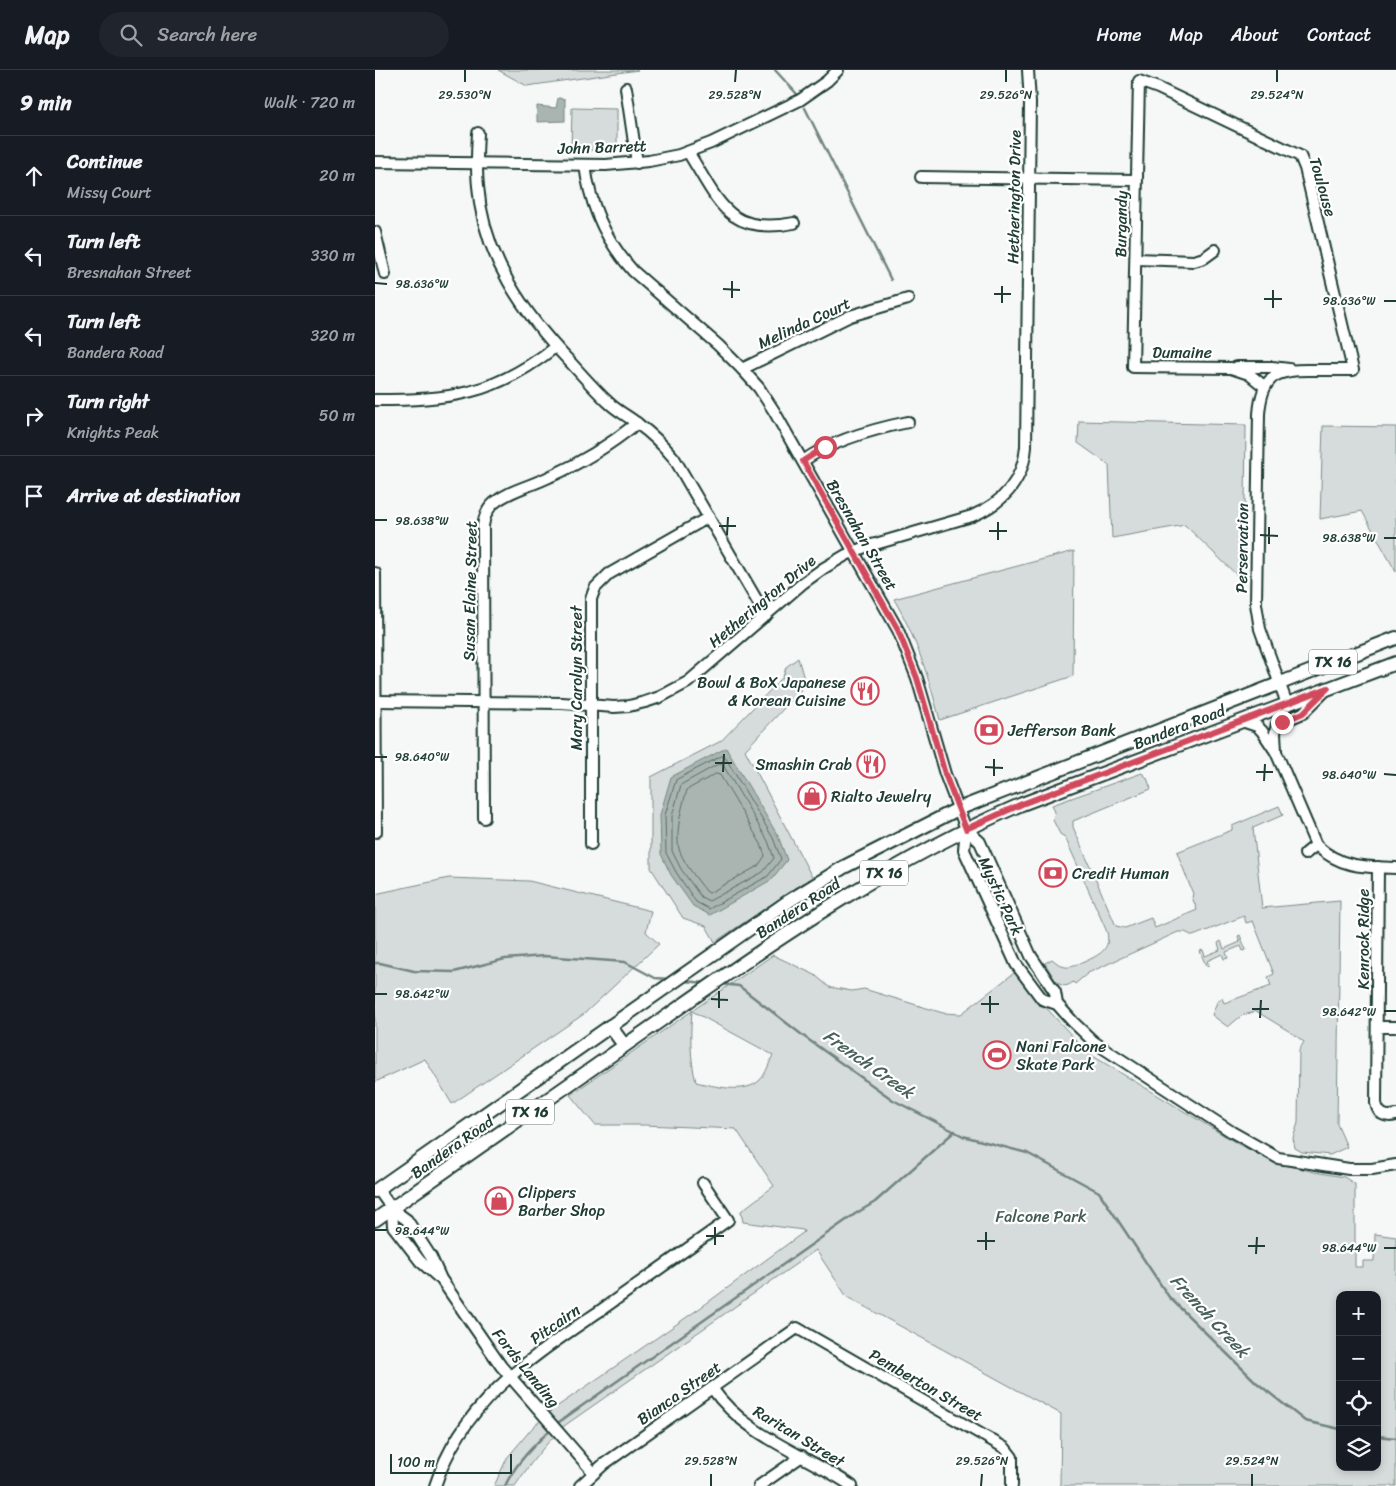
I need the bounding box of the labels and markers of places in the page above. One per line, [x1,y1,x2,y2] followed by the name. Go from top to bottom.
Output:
[697,668,846,715] place label: Bowl & BoX Japanese & Korean Cuisine
[850,676,880,706] restaurant icon: Bowl & BoX Japanese & Korean Cuisine
[974,715,1004,745] bank icon: Jefferson Bank
[1007,716,1117,745] place label: Jefferson Bank
[856,749,886,779] restaurant icon: Smashin Crab
[756,750,852,779] place label: Smashin Crab
[797,781,827,811] shop icon: Rialto Jewelry
[831,782,932,811] place label: Rialto Jewelry
[1038,858,1068,888] bank icon: Credit Human
[1072,859,1169,888] place label: Credit Human
[1016,1032,1107,1079] place label: Nani Falcone Skate Park
[982,1040,1012,1070] sports icon: Nani Falcone Skate Park
[518,1178,606,1225] place label: Clippers Barber Shop
[484,1186,514,1216] shop icon: Clippers Barber Shop

